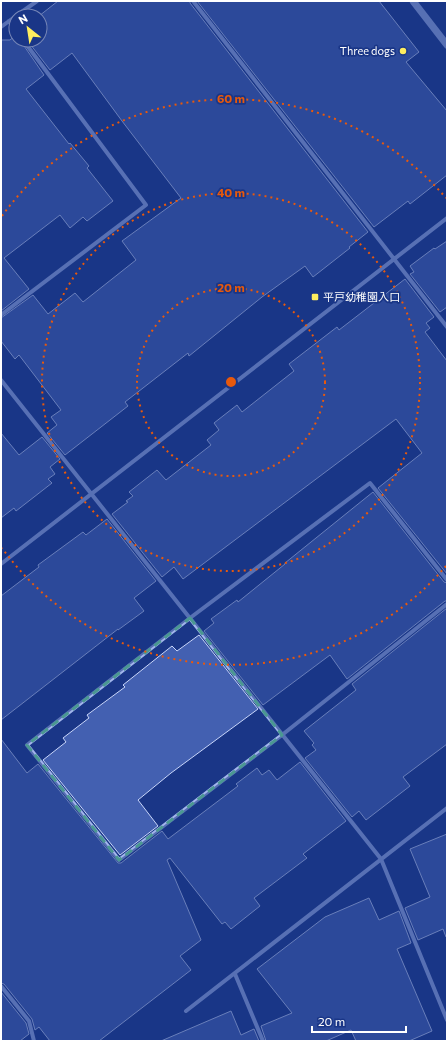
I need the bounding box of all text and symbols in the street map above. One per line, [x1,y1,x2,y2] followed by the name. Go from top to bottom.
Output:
[8,8,48,48] north arrow
[16,11,30,27] text: N
[340,44,395,57] place label: Three dogs
[398,46,408,56] marker: Three dogs
[217,91,245,105] text: 60 m
[217,185,245,199] text: 40 m
[217,280,245,294] text: 20 m
[323,290,400,303] place label: 平戸幼稚園入口
[310,292,320,302] marker: 平戸幼稚園入口
[224,375,238,389] centre of rings
[312,1008,406,1034] scale bar
[318,1014,345,1028] text: 20 m

